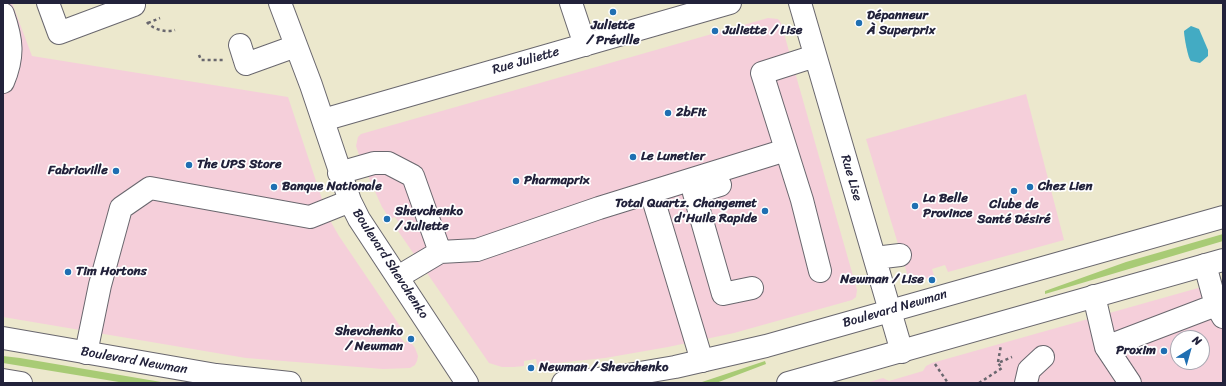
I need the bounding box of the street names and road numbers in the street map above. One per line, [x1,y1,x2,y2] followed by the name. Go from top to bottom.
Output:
[491,44,561,78] street label: Rue Juliette
[837,153,865,203] street label: Rue Lise
[349,206,431,322] street label: Boulevard Shevchenko
[841,287,949,331] street label: Boulevard Newman
[79,344,189,378] street label: Boulevard Newman

